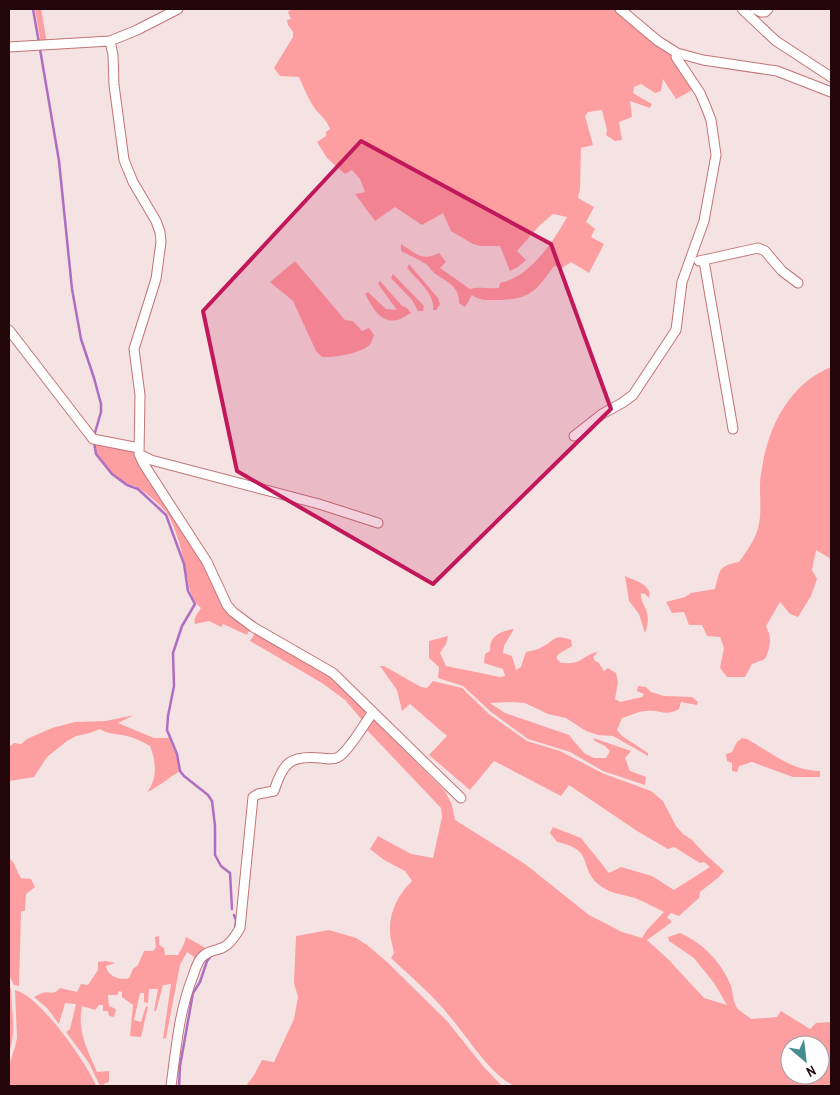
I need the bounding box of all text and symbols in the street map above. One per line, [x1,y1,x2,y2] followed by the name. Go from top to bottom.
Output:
[780,1035,830,1085] north arrow
[803,1062,819,1081] text: N

